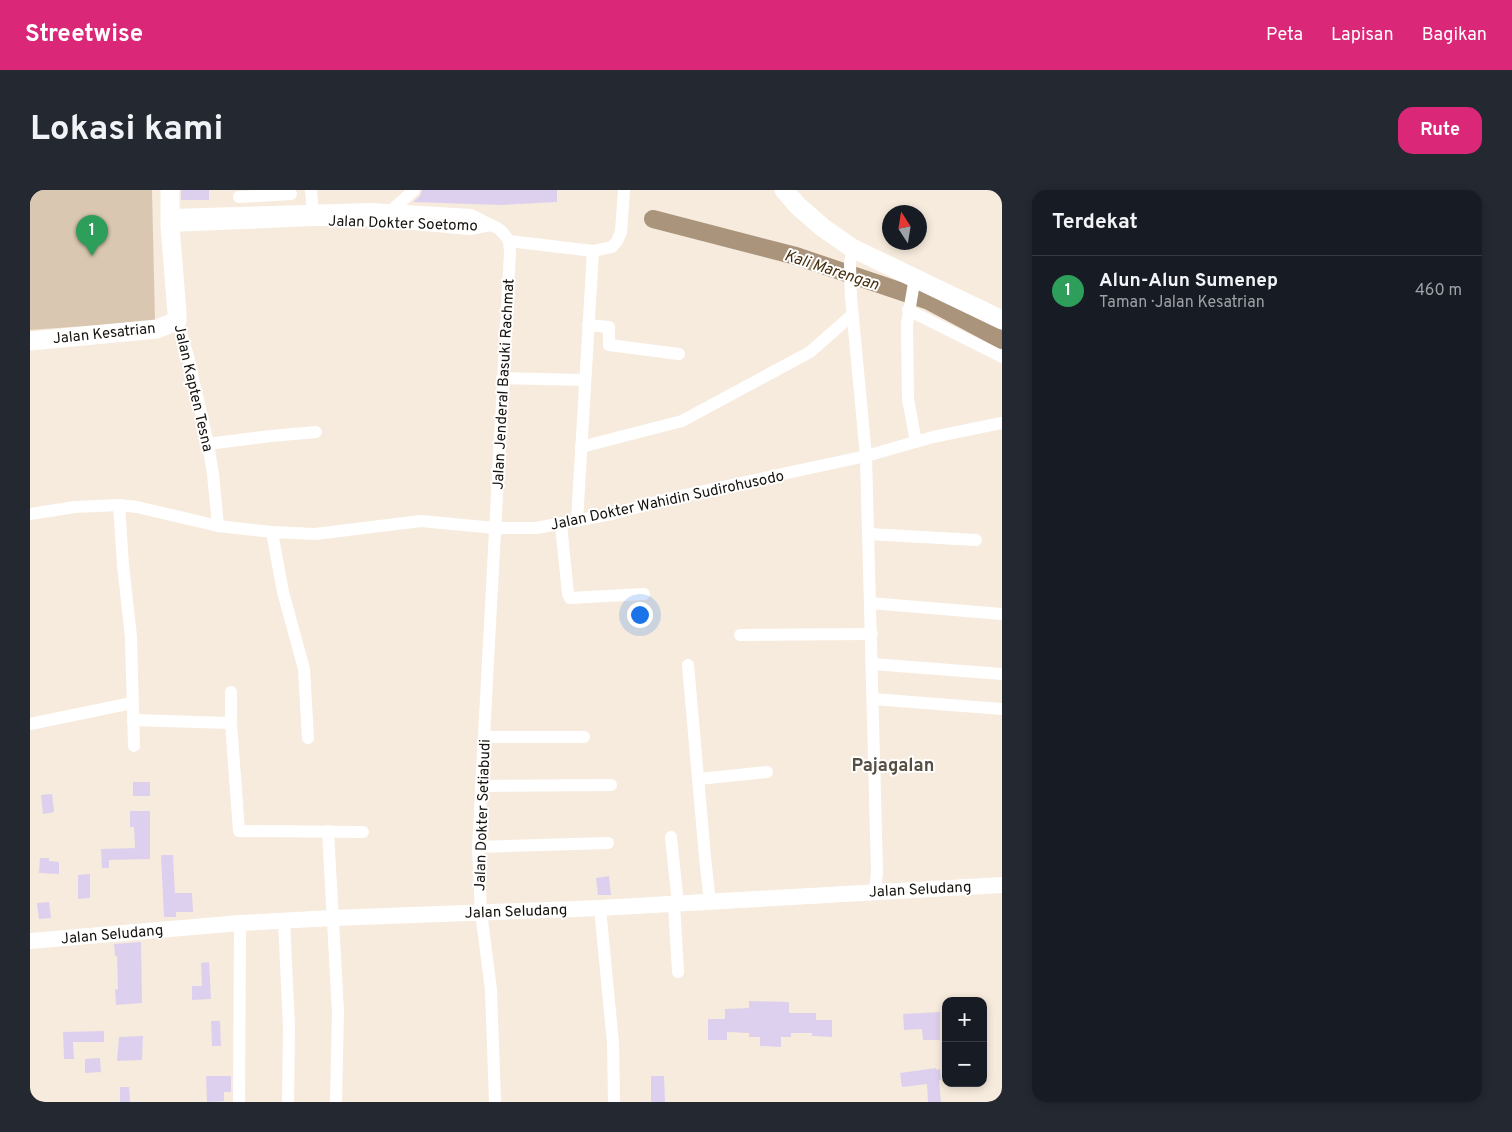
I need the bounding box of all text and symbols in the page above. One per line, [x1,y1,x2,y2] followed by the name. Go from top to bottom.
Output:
[25,20,143,50] text: Streetwise
[1266,24,1303,47] text: Peta
[1331,24,1394,47] text: Lapisan
[1422,24,1487,47] text: Bagikan
[1398,107,1482,154] button: Rute
[30,108,223,152] text: Lokasi kami
[882,205,927,250] north arrow
[1052,209,1138,236] text: Terdekat
[328,212,478,237] street label: Jalan Dokter Soetomo
[76,215,108,256] pin: 1
[782,246,882,296] water label: Kali Marengan
[1099,269,1278,293] text: Alun-Alun Sumenep
[489,278,520,490] street label: Jalan Jenderal Basuki Rachmat
[1065,281,1071,301] text: 1
[1415,281,1462,301] text: 460 m
[1099,293,1265,313] text: Taman · Jalan Kesatrian
[52,320,156,349] street label: Jalan Kesatrian
[169,323,216,454] street label: Jalan Kapten Tesna
[549,467,786,536] street label: Jalan Dokter Wahidin Sudirohusodo
[627,602,653,628] your location
[471,739,496,891] street label: Jalan Dokter Setiabudi
[852,755,934,778] district label: Pajagalan
[868,878,972,903] street label: Jalan Seludang
[464,901,568,924] street label: Jalan Seludang
[60,922,164,949] street label: Jalan Seludang
[942,997,987,1087] map controls
[942,997,987,1042] button: +
[942,1042,987,1087] button: −

